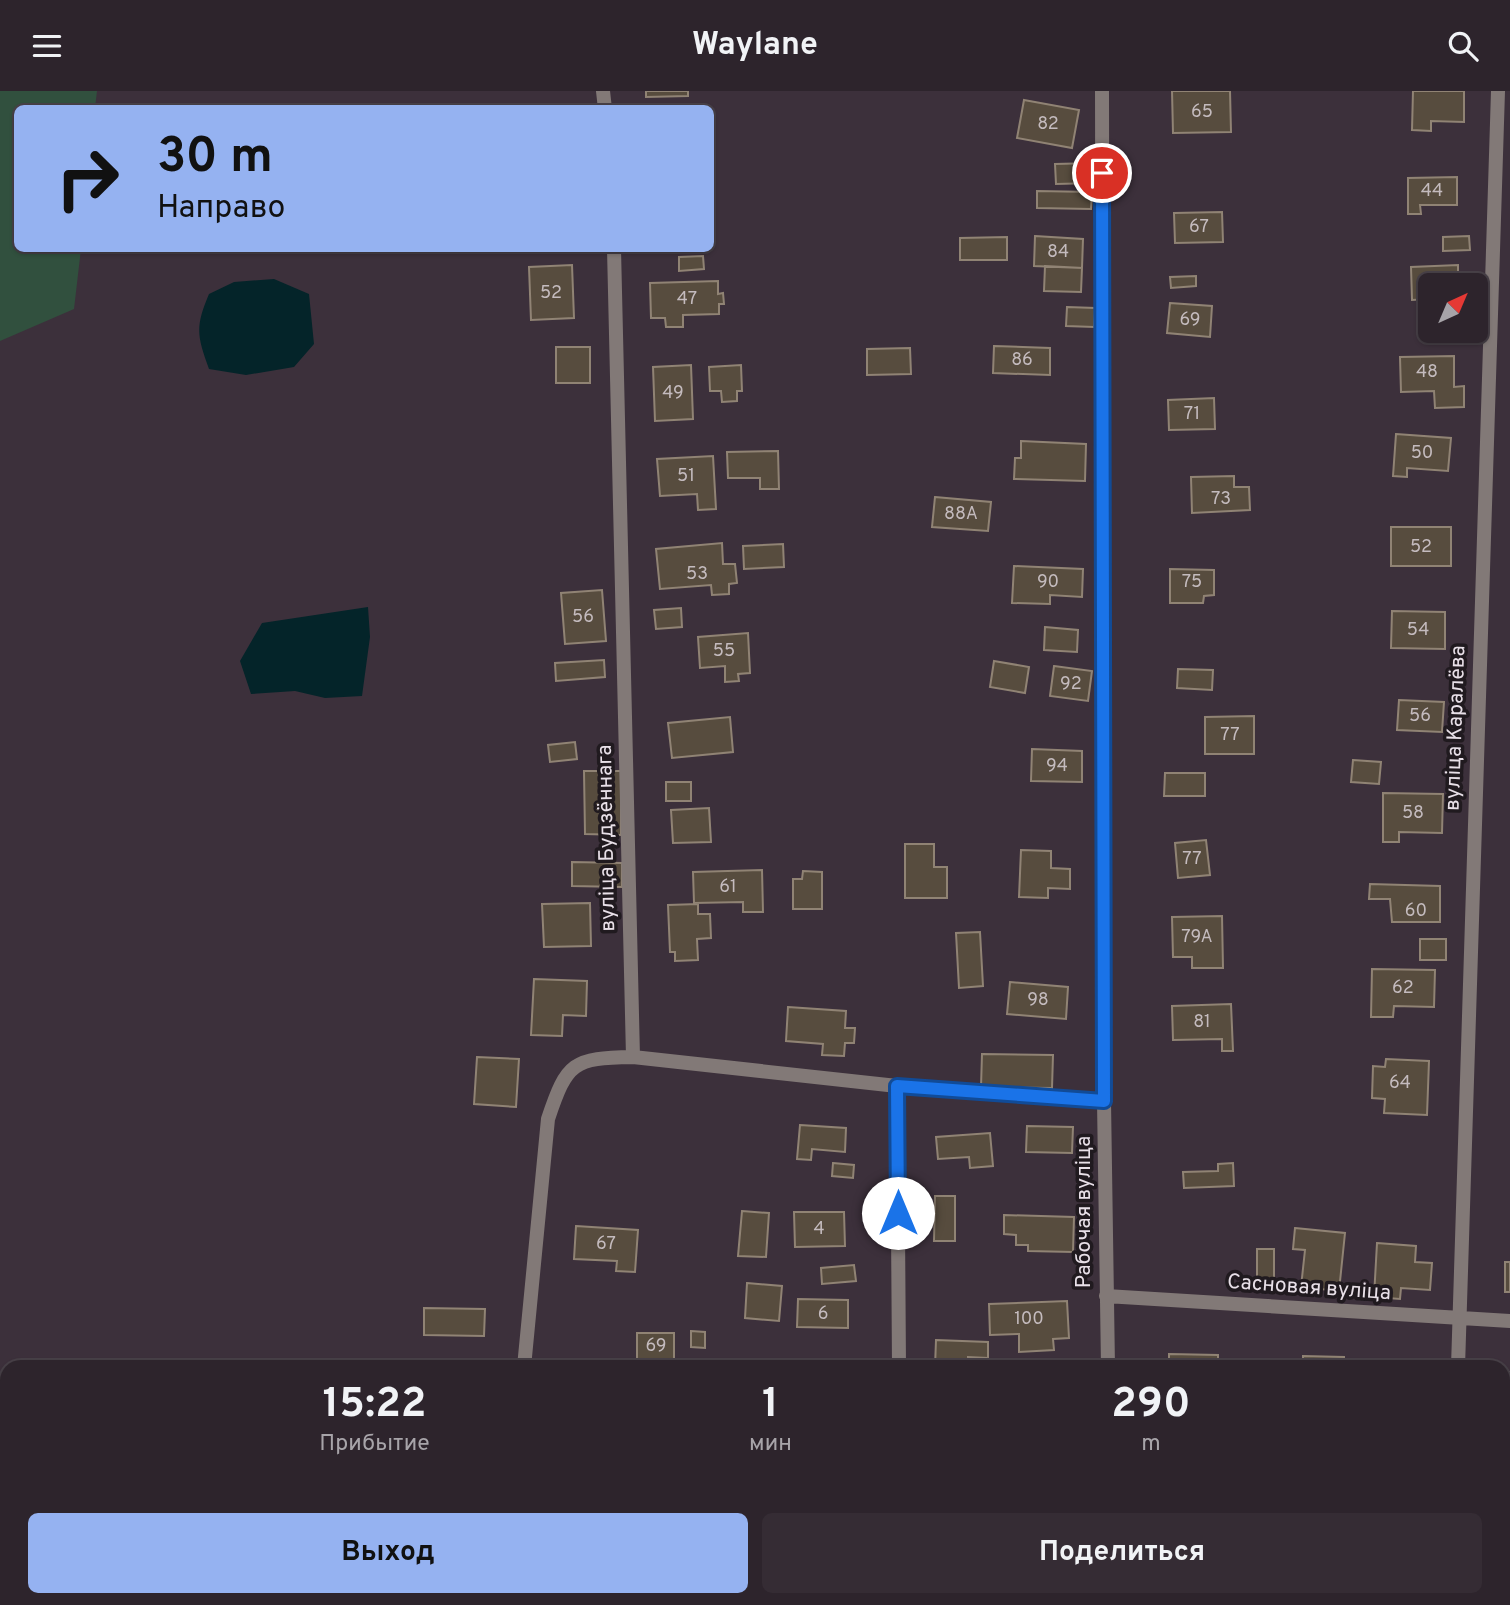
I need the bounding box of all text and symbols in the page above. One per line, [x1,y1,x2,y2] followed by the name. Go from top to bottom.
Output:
[692,26,818,66] text: Waylane
[28,27,66,65] icon: menu
[1444,27,1482,65] icon: search
[1191,101,1213,124] house number: 65
[1037,113,1059,136] house number: 82
[157,128,273,190] text: 30 m
[42,133,133,224] icon: right
[1072,143,1132,203] pin
[1083,154,1121,192] icon: arrive
[1421,180,1443,203] house number: 44
[157,189,285,229] text: Направо
[1189,216,1209,239] house number: 67
[1047,241,1069,264] house number: 84
[1418,273,1488,343] north arrow
[1418,273,1488,343] map controls
[540,282,562,305] house number: 52
[677,288,697,311] house number: 47
[1180,309,1200,332] house number: 69
[1011,349,1033,372] house number: 86
[1416,361,1438,384] house number: 48
[662,382,684,405] house number: 49
[1184,403,1200,426] house number: 71
[1411,442,1433,465] house number: 50
[677,465,695,488] house number: 51
[1211,488,1231,511] house number: 73
[944,503,978,526] house number: 88А
[1410,536,1432,559] house number: 52
[686,563,708,586] house number: 53
[1037,571,1059,594] house number: 90
[1182,571,1202,594] house number: 75
[572,606,594,629] house number: 56
[1407,619,1429,642] house number: 54
[713,640,735,663] house number: 55
[1440,645,1472,811] street label: вуліца Каралёва
[1060,673,1082,696] house number: 92
[1409,705,1431,728] house number: 56
[1220,724,1240,747] house number: 77
[592,744,622,932] street label: вуліца Будзённага
[1046,755,1068,778] house number: 94
[1402,802,1424,825] house number: 58
[1182,848,1202,871] house number: 77
[719,876,737,899] house number: 61
[1405,900,1427,923] house number: 60
[1181,926,1213,949] house number: 79А
[1392,977,1414,1000] house number: 62
[1027,989,1049,1012] house number: 98
[1193,1011,1211,1034] house number: 81
[1389,1072,1411,1095] house number: 64
[1071,1136,1098,1288] street label: Рабочая вуліца
[861,1176,935,1250] position arrow
[813,1218,825,1241] house number: 4
[596,1233,616,1256] house number: 67
[1226,1269,1392,1307] street label: Сасновая вуліца
[818,1303,828,1326] house number: 6
[1014,1308,1044,1331] house number: 100
[646,1335,666,1358] house number: 69
[323,1379,427,1432] text: 15:22
[762,1379,779,1432] text: 1
[1111,1379,1191,1432] text: 290
[319,1430,430,1459] text: Прибытие
[749,1430,792,1459] text: мин
[1141,1430,1161,1459] text: m
[28,1513,748,1593] button: Выход
[762,1513,1482,1593] button: Поделиться

